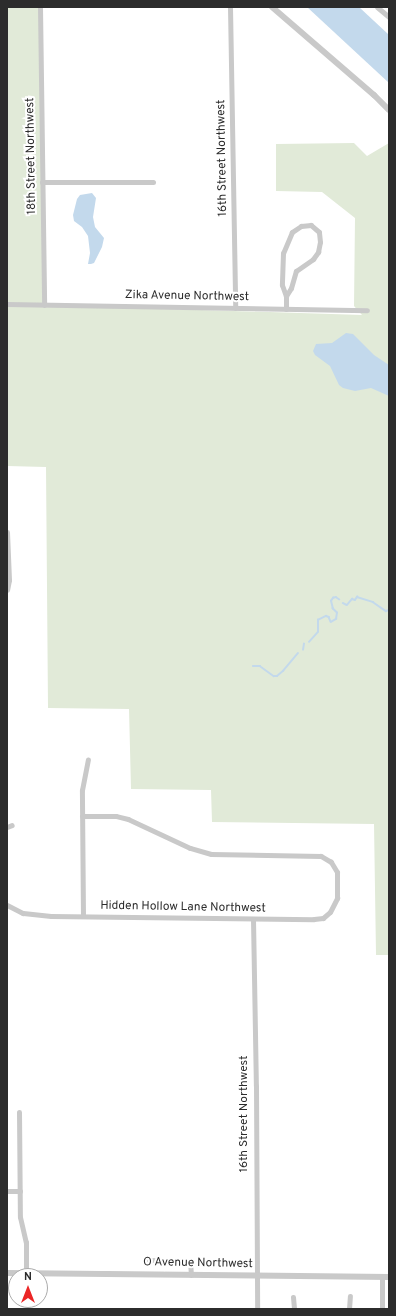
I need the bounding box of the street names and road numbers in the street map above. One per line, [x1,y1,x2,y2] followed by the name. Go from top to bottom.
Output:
[24,97,40,215] street label: 18th Street Northwest
[215,99,231,217] street label: 16th Street Northwest
[125,289,249,305] street label: Zika Avenue Northwest
[100,899,266,917] street label: Hidden Hollow Lane Northwest
[238,1055,252,1173] street label: 16th Street Northwest
[143,1256,253,1272] street label: O Avenue Northwest

